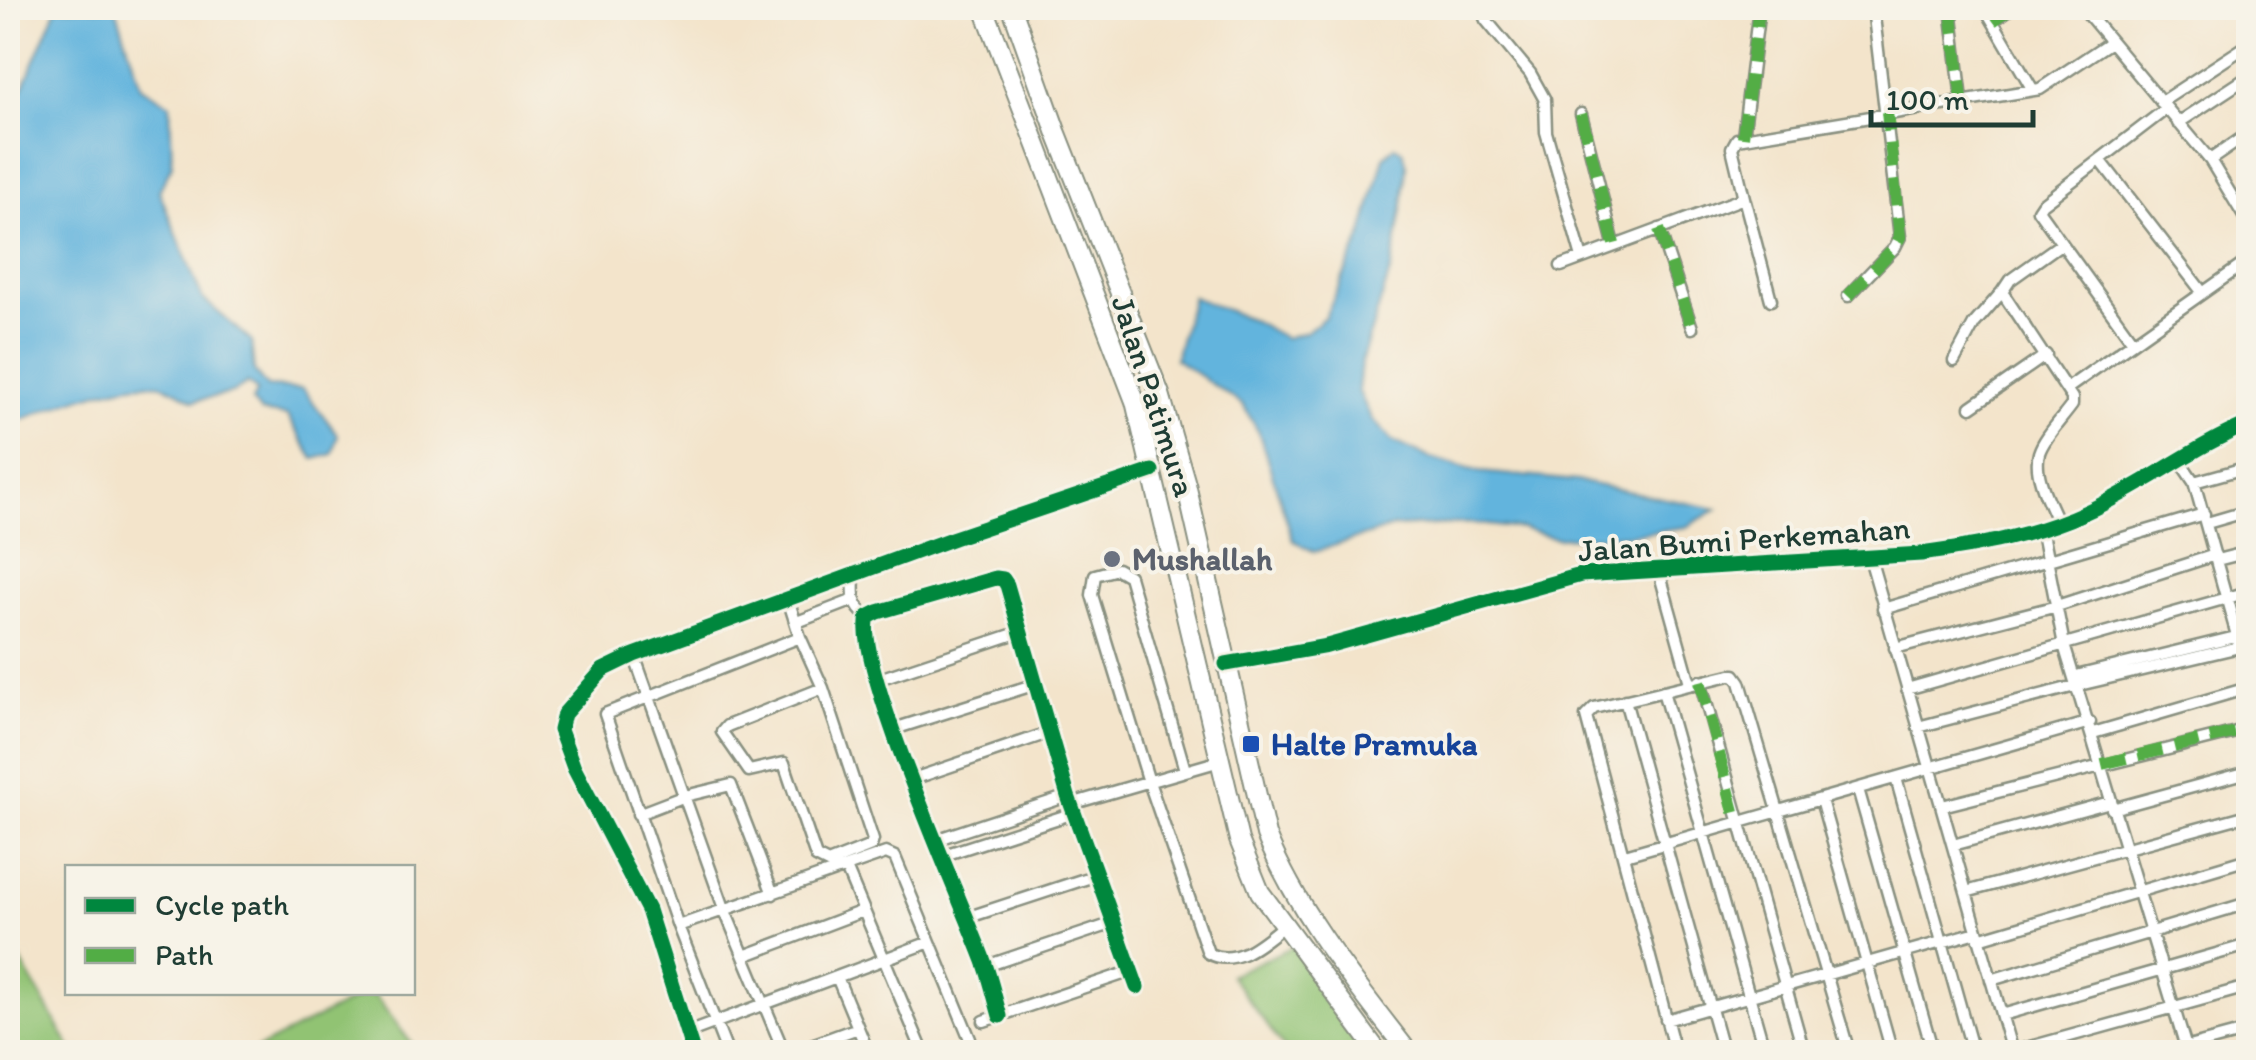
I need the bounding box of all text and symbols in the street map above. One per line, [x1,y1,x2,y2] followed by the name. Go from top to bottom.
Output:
[1871,65,2034,127] scale bar
[1886,81,1969,118] text: 100 m
[1104,291,1204,502] street label: Jalan Patimura
[1577,508,1911,570] street label: Jalan Bumi Perkemahan
[1132,540,1273,578] place label: Mushallah
[1101,548,1123,570] marker: Mushallah
[1271,725,1478,763] place label: Halte Pramuka
[1240,733,1262,755] marker: Halte Pramuka
[65,865,415,995] legend
[155,886,289,923] text: Cycle path
[155,936,213,973] text: Path

